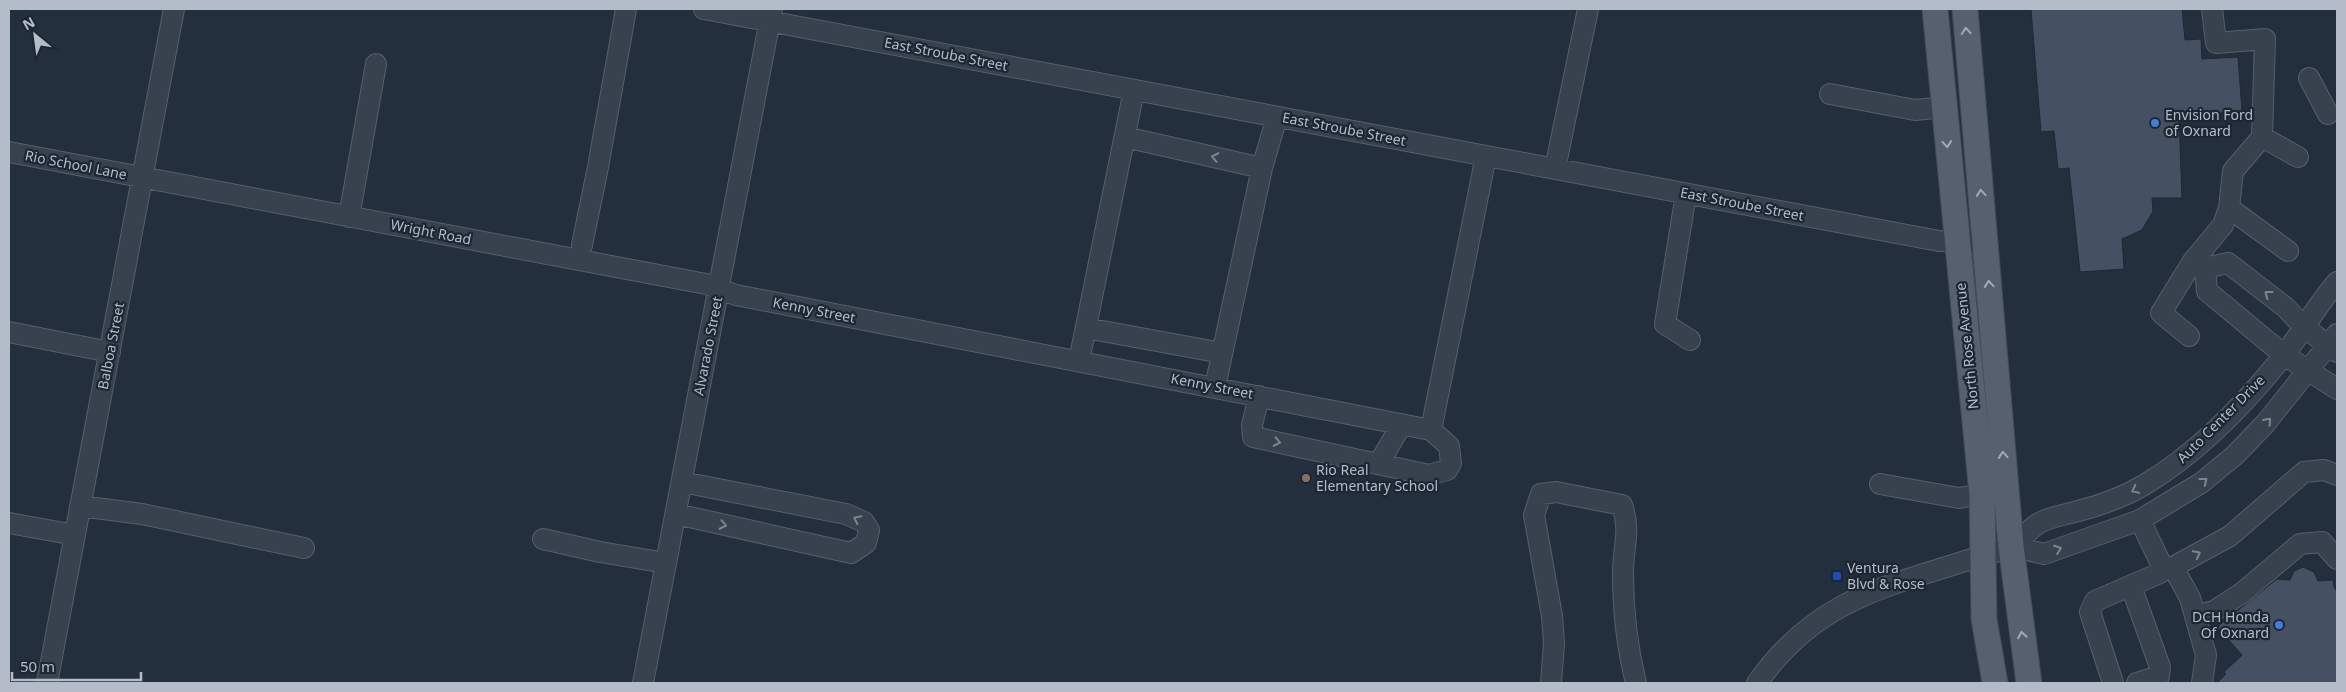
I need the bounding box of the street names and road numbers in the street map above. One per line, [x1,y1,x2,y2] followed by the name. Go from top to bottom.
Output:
[883,32,1010,75] street label: East Stroube Street
[1281,107,1408,150] street label: East Stroube Street
[24,145,129,184] street label: Rio School Lane
[1679,182,1806,225] street label: East Stroube Street
[389,214,473,249] street label: Wright Road
[1950,282,1983,410] street label: North Rose Avenue
[771,292,857,327] street label: Kenny Street
[689,295,726,397] street label: Alvarado Street
[93,301,128,391] street label: Balboa Street
[1169,368,1255,403] street label: Kenny Street
[2173,370,2269,467] street label: Auto Center Drive

